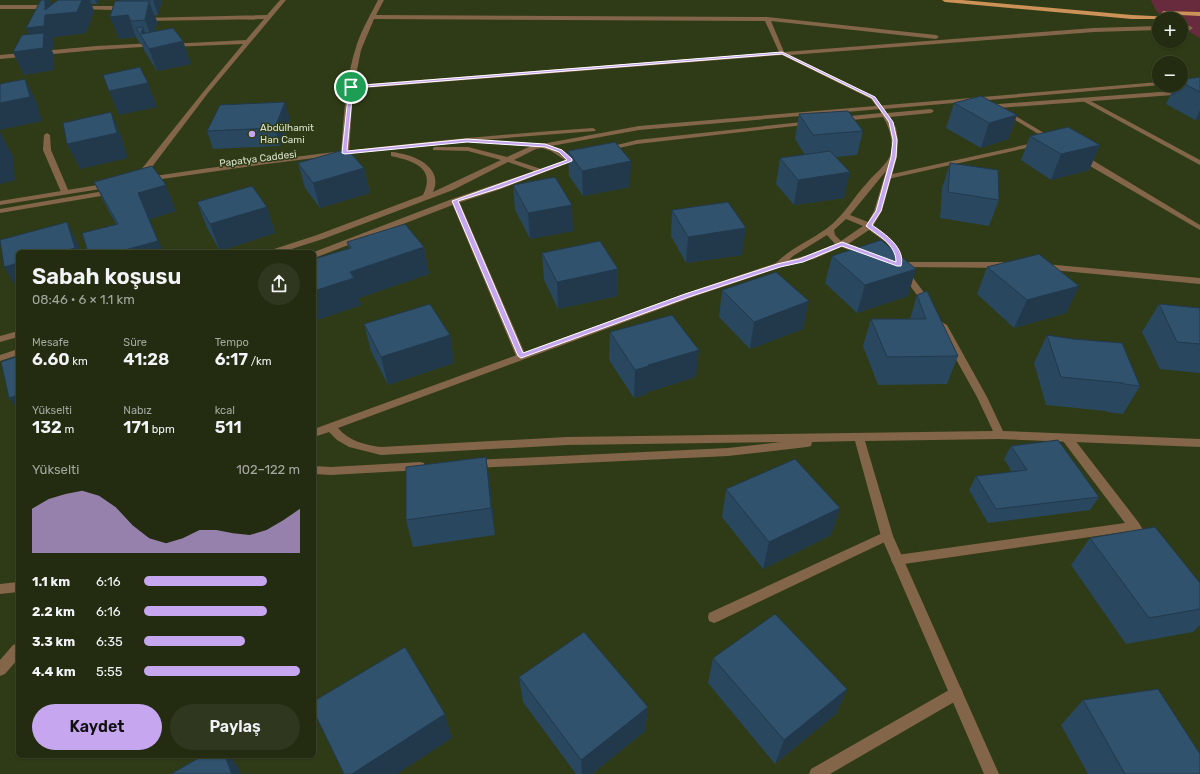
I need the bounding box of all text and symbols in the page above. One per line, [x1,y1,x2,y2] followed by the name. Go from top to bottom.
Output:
[1152,12,1188,92] map controls
[1152,12,1188,48] button: +
[1152,56,1188,92] button: −
[334,70,368,104] pin
[340,76,362,98] icon: arrive
[260,122,314,146] place label: Abdülhamit Han Cami
[247,129,257,139] marker: Abdülhamit Han Cami
[219,148,297,170] street label: Papatya Caddesi
[32,263,181,290] text: Sabah koşusu
[258,263,300,305] button: share
[32,292,135,307] text: 08:46 · 6 × 1.1 km
[32,336,69,349] text: Mesafe
[123,336,147,349] text: Süre
[215,336,249,349] text: Tempo
[32,349,70,369] text: 6.60
[123,349,169,369] text: 41:28
[215,349,248,369] text: 6:17
[70,355,88,368] text: km
[248,355,271,368] text: /km
[32,404,72,417] text: Yükselti
[123,404,152,417] text: Nabız
[215,404,235,417] text: kcal
[32,417,62,437] text: 132
[123,417,149,437] text: 171
[215,417,242,437] text: 511
[62,423,74,436] text: m
[149,423,175,436] text: bpm
[32,462,79,477] text: Yükselti
[236,462,300,477] text: 102–122 m
[32,574,70,589] text: 1.1 km
[96,574,121,589] text: 6:16
[32,604,75,619] text: 2.2 km
[96,604,121,619] text: 6:16
[32,634,75,649] text: 3.3 km
[96,634,123,649] text: 6:35
[32,664,76,679] text: 4.4 km
[96,664,123,679] text: 5:55
[32,704,162,750] button: Kaydet
[170,704,300,750] button: Paylaş

